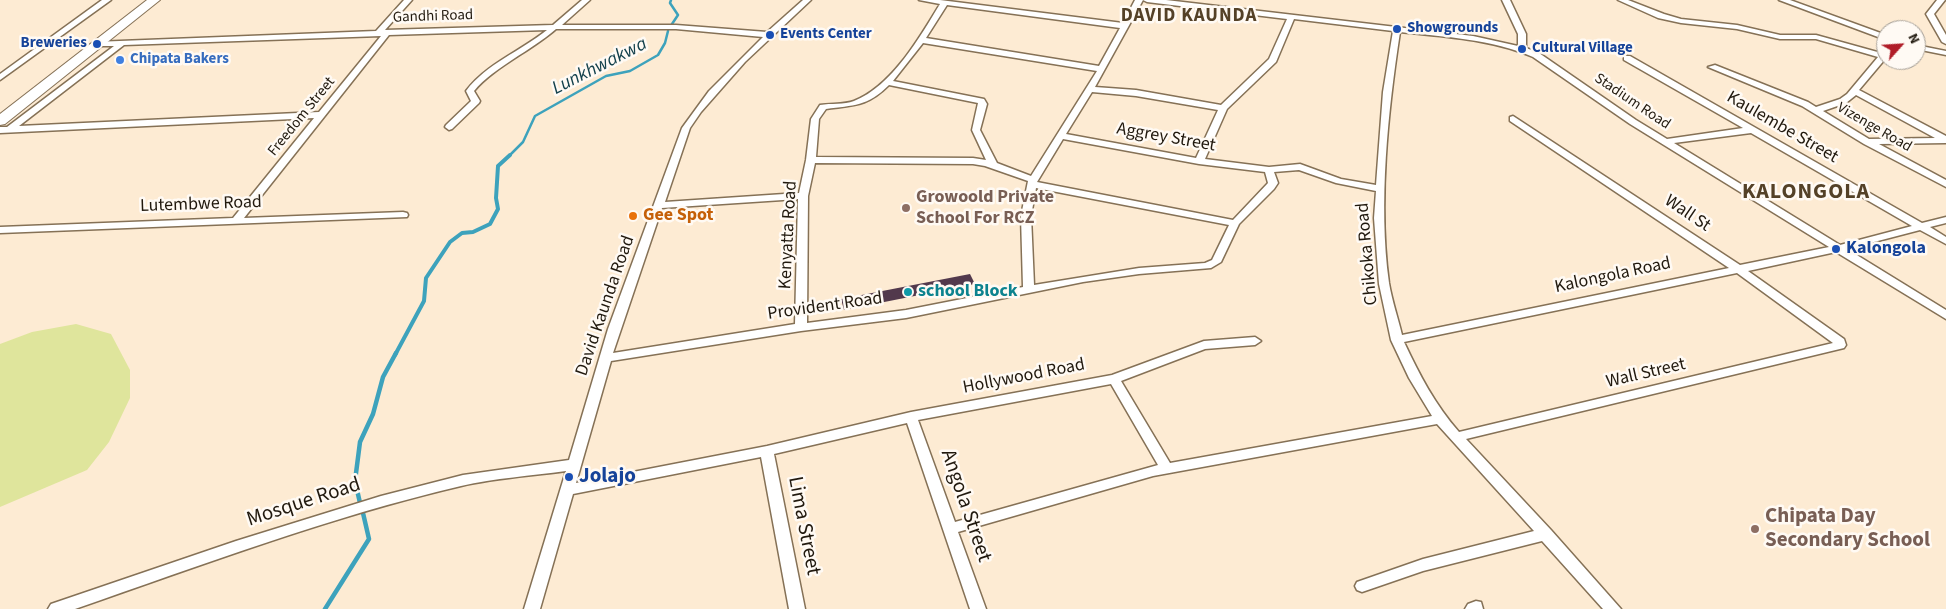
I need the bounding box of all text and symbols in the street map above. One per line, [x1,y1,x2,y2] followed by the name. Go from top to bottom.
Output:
[1119,6,1259,28] district label: DAVID KAUNDA
[393,7,473,27] street label: Gandhi Road
[1407,20,1498,38] place label: Showgrounds
[1876,20,1926,70] north arrow
[1391,23,1403,35] marker: Showgrounds
[780,26,872,44] place label: Events Center
[764,29,776,41] marker: Events Center
[1903,30,1925,47] text: N
[549,33,651,101] water label: Lunkhwakwa
[21,35,87,53] place label: Breweries
[91,38,103,50] marker: Breweries
[1532,40,1633,58] place label: Cultural Village
[1516,43,1528,55] marker: Cultural Village
[130,51,229,69] place label: Chipata Bakers
[114,54,126,66] marker: Chipata Bakers
[1591,70,1673,134] street label: Stadium Road
[265,74,339,160] street label: Freedom Street
[1722,87,1842,169] street label: Kaulembe Street
[1833,99,1915,157] street label: Vizenge Road
[1115,119,1217,157] street label: Aggrey Street
[775,180,803,290] street label: Kenyatta Road
[1741,180,1871,206] district label: KALONGOLA
[916,187,1054,230] place label: Growoold Private School For RCZ
[1660,191,1714,237] street label: Wall St
[140,192,262,218] street label: Lutembwe Road
[900,202,912,214] marker: Growoold Private School For RCZ
[1353,202,1383,306] street label: Chikoka Road
[643,205,713,227] place label: Gee Spot
[627,210,639,222] marker: Gee Spot
[572,233,640,379] street label: David Kaunda Road
[1846,238,1926,260] place label: Kalongola
[1830,243,1842,255] marker: Kalongola
[1553,253,1673,299] street label: Kalongola Road
[918,281,1018,303] place label: school Block
[902,286,914,298] marker: school Block
[766,288,884,326] street label: Provident Road
[1604,354,1688,394] street label: Wall Street
[961,355,1087,399] street label: Hollywood Road
[934,446,996,566] street label: Angola Street
[579,464,636,490] place label: Jolajo
[563,471,575,483] marker: Jolajo
[244,473,364,533] street label: Mosque Road
[781,474,825,578] street label: Lima Street
[1765,504,1930,554] place label: Chipata Day Secondary School
[1749,523,1761,535] marker: Chipata Day Secondary School

